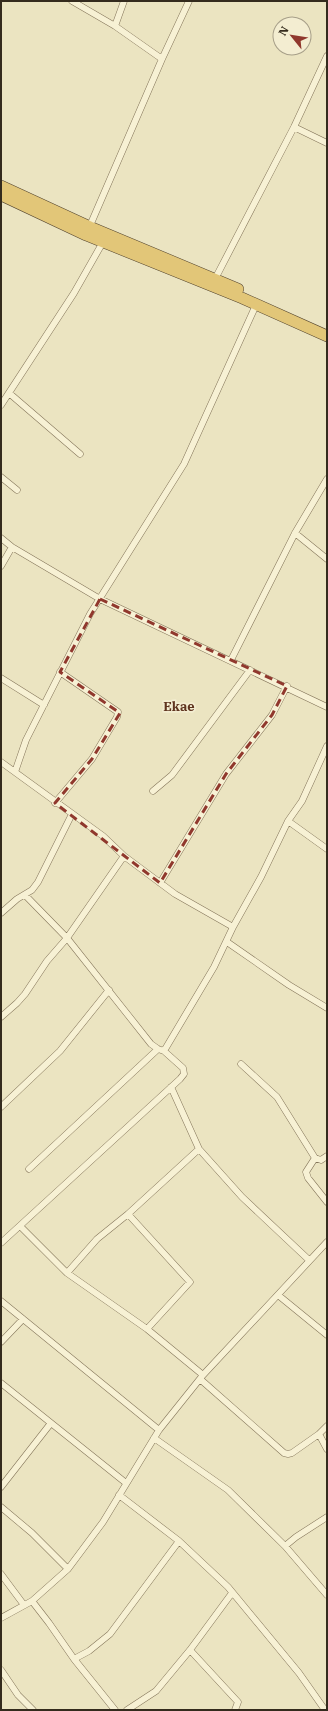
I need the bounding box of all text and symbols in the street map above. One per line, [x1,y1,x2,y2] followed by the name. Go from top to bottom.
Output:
[272,16,312,56] north arrow
[275,23,292,38] text: N
[163,698,195,715] district label: Ekae

